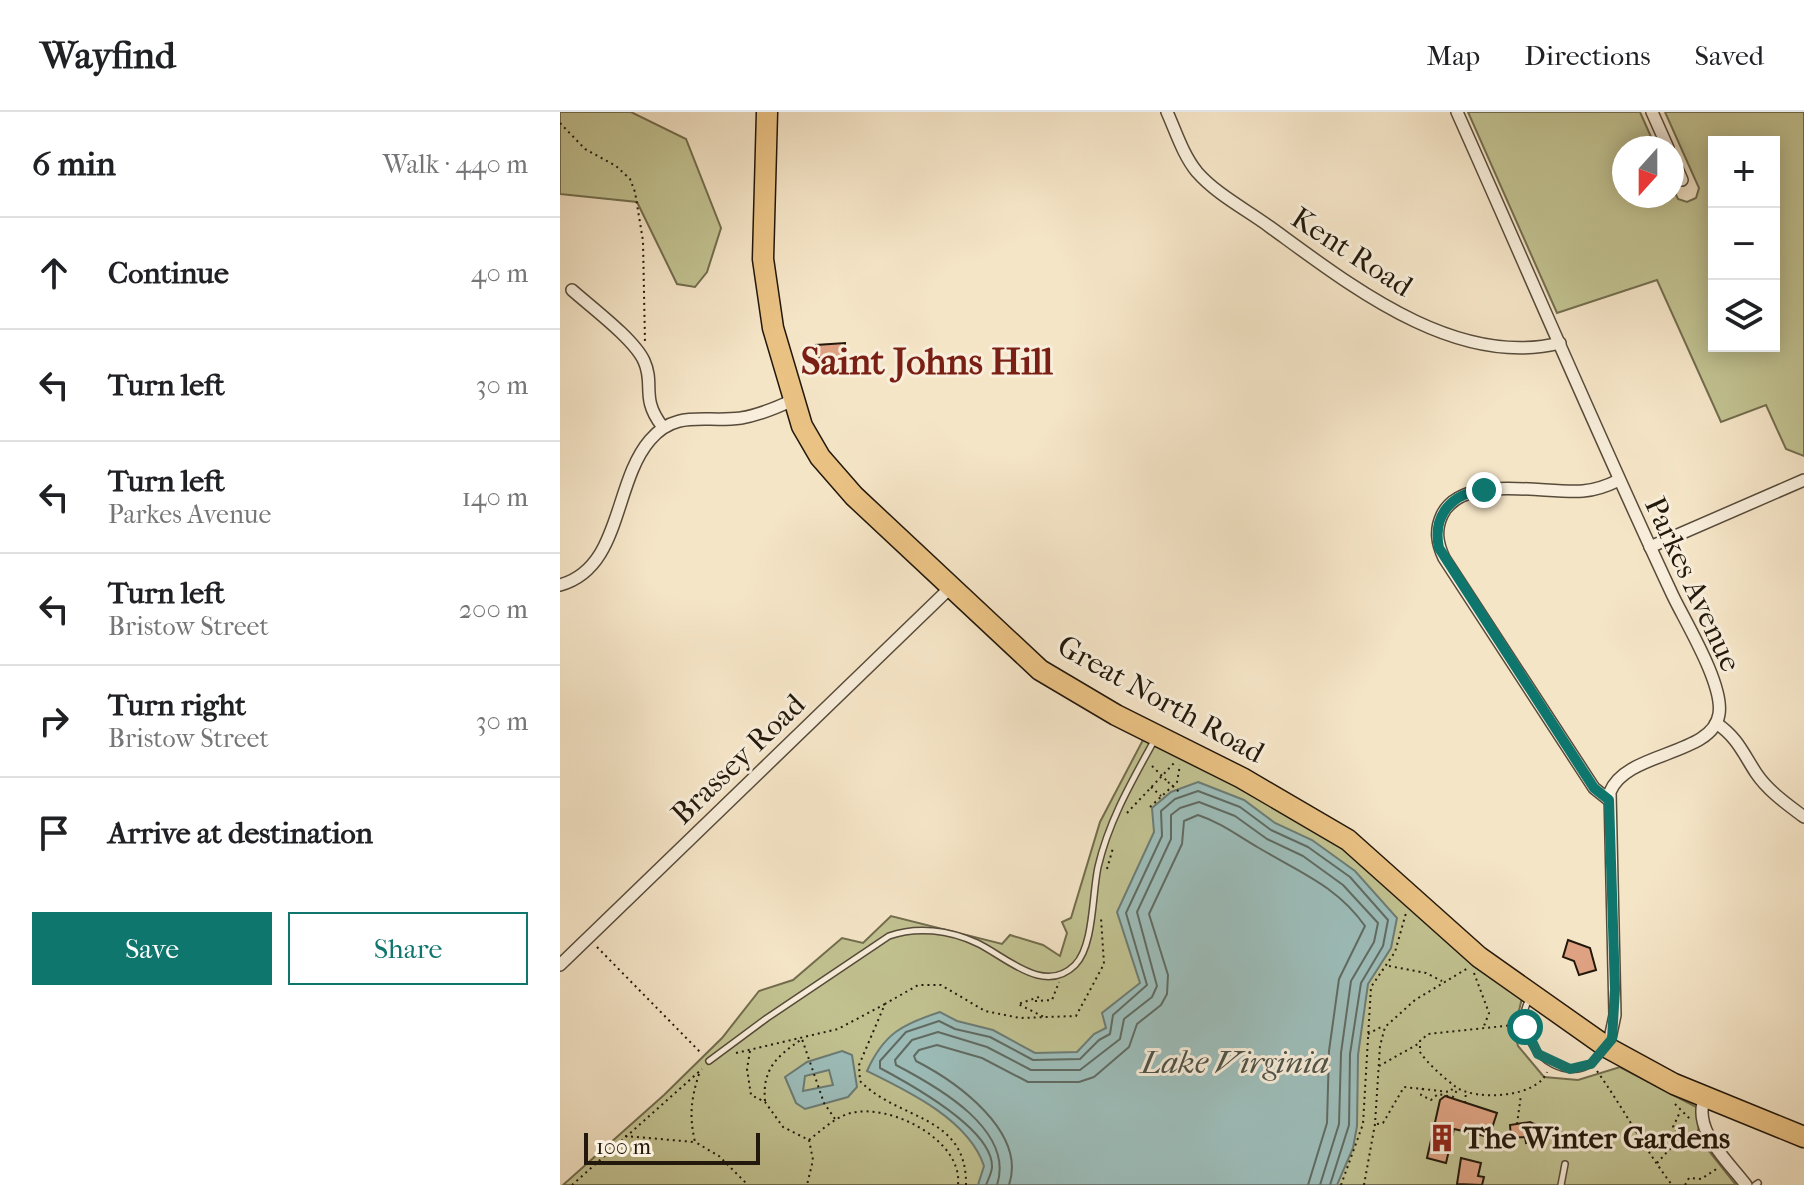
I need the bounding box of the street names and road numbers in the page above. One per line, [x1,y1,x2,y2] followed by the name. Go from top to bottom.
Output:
[1285,200,1419,305] street label: Kent Road
[1637,491,1748,677] street label: Parkes Avenue
[1051,628,1271,771] street label: Great North Road
[664,687,813,832] street label: Brassey Road

